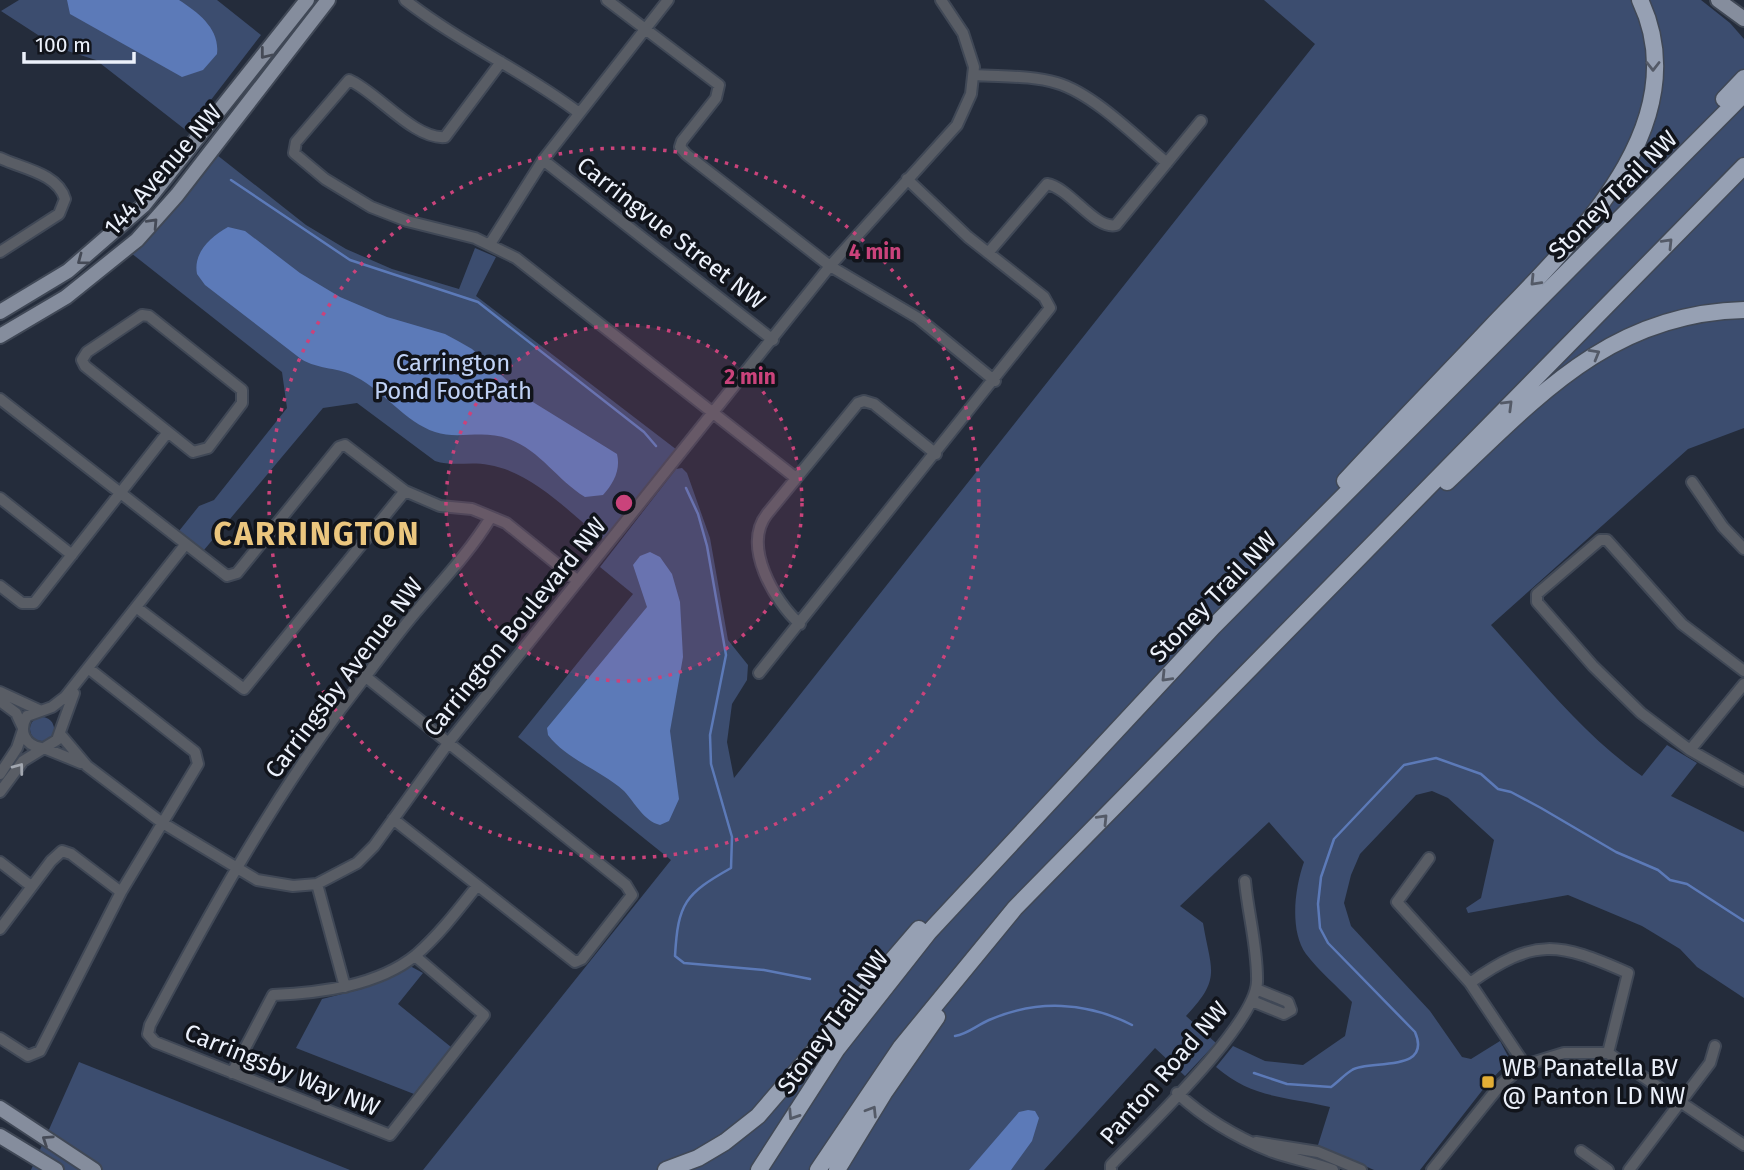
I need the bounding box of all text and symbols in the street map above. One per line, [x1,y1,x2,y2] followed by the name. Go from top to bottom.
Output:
[24,21,135,65] scale bar
[35,32,91,58] text: 100 m
[260,46,273,59] one-way arrow
[1645,61,1661,72] one-way arrow
[98,99,228,241] street label: 144 Avenue NW
[1543,125,1683,265] street label: Stoney Trail NW
[571,151,771,315] street label: Carringvue Street NW
[144,218,157,231] one-way arrow
[1659,238,1672,251] one-way arrow
[849,239,901,265] text: 4 min
[78,252,90,265] one-way arrow
[1530,273,1543,286] one-way arrow
[374,349,532,405] park label: Carrington Pond FootPath
[1587,349,1600,362] one-way arrow
[724,364,776,390] text: 2 min
[1500,400,1513,413] one-way arrow
[612,491,636,515] centre of rings
[418,512,612,742] street label: Carrington Boulevard NW
[214,515,420,553] district label: CARRINGTON
[1144,526,1282,668] street label: Stoney Trail NW
[259,572,429,784] street label: Carringsby Avenue NW
[1162,668,1175,681] one-way arrow
[10,763,23,775] one-way arrow
[1095,814,1108,827] one-way arrow
[772,945,894,1099] street label: Stoney Trail NW
[1094,996,1234,1150] street label: Panton Road NW
[180,1018,384,1122] street label: Carringsby Way NW
[1502,1054,1685,1110] place label: WB Panatella BV @ Panton LD NW
[1480,1074,1496,1090] marker: WB Panatella BV @ Panton LD NW
[863,1106,876,1119] one-way arrow
[789,1107,802,1120] one-way arrow
[41,1135,54,1148] one-way arrow

